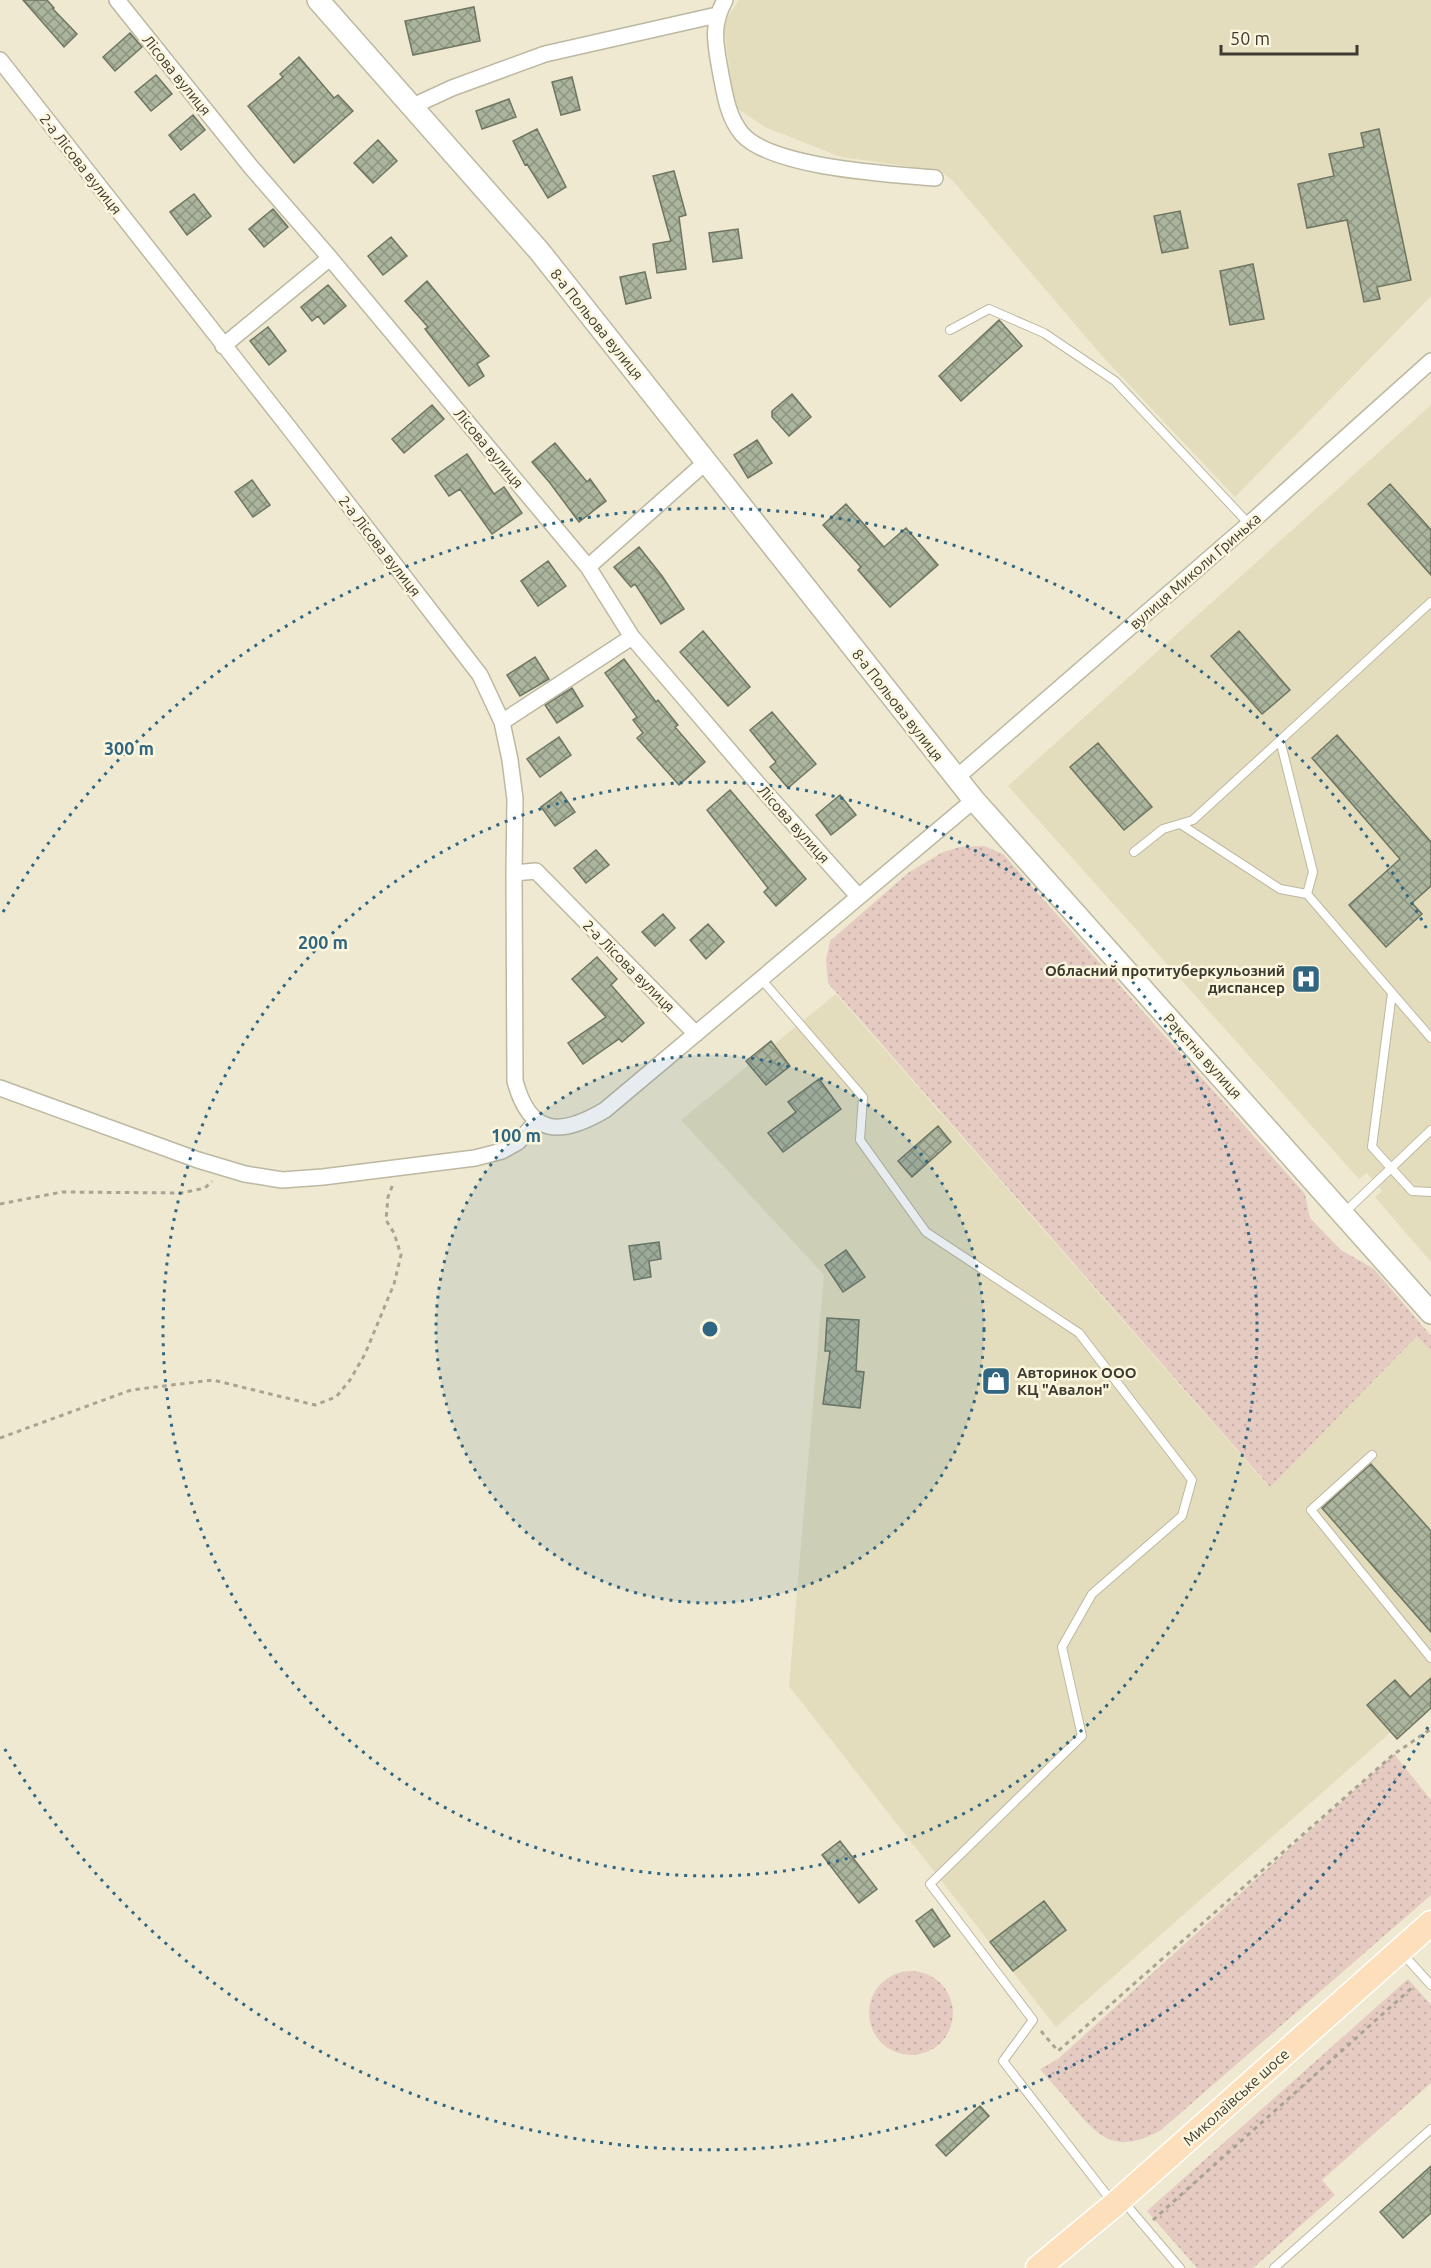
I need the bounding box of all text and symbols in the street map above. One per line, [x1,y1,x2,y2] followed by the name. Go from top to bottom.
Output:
[1221,18,1358,56] scale bar
[1230,28,1270,48] text: 50 m
[139,31,215,119] street label: Лісова вулиця
[36,110,126,218] street label: 2-а Лісова вулиця
[547,265,647,383] street label: 8-а Польова вулиця
[451,405,527,491] street label: Лісова вулиця
[335,492,425,600] street label: 2-а Лісова вулиця
[1126,509,1264,633] street label: вулиця Миколи Гринька
[849,646,947,764] street label: 8-а Польова вулиця
[104,738,154,758] text: 300 m
[755,782,833,866] street label: Лісова вулиця
[580,917,678,1015] street label: 2-а Лісова вулиця
[298,932,348,952] text: 200 m
[1045,962,1285,996] place label: Обласний протитуберкульозний диспансер
[1290,963,1322,995] hospital icon: Обласний протитуберкульозний диспансер
[1160,1010,1246,1102] street label: Ракетна вулиця
[491,1125,541,1145] text: 100 m
[700,1319,720,1339] centre of rings
[1017,1364,1137,1398] place label: Авторинок ООО КЦ "Авалон"
[980,1365,1012,1397] shop icon: Авторинок ООО КЦ "Авалон"
[1180,2045,1292,2149] street label: Миколаївське шосе

